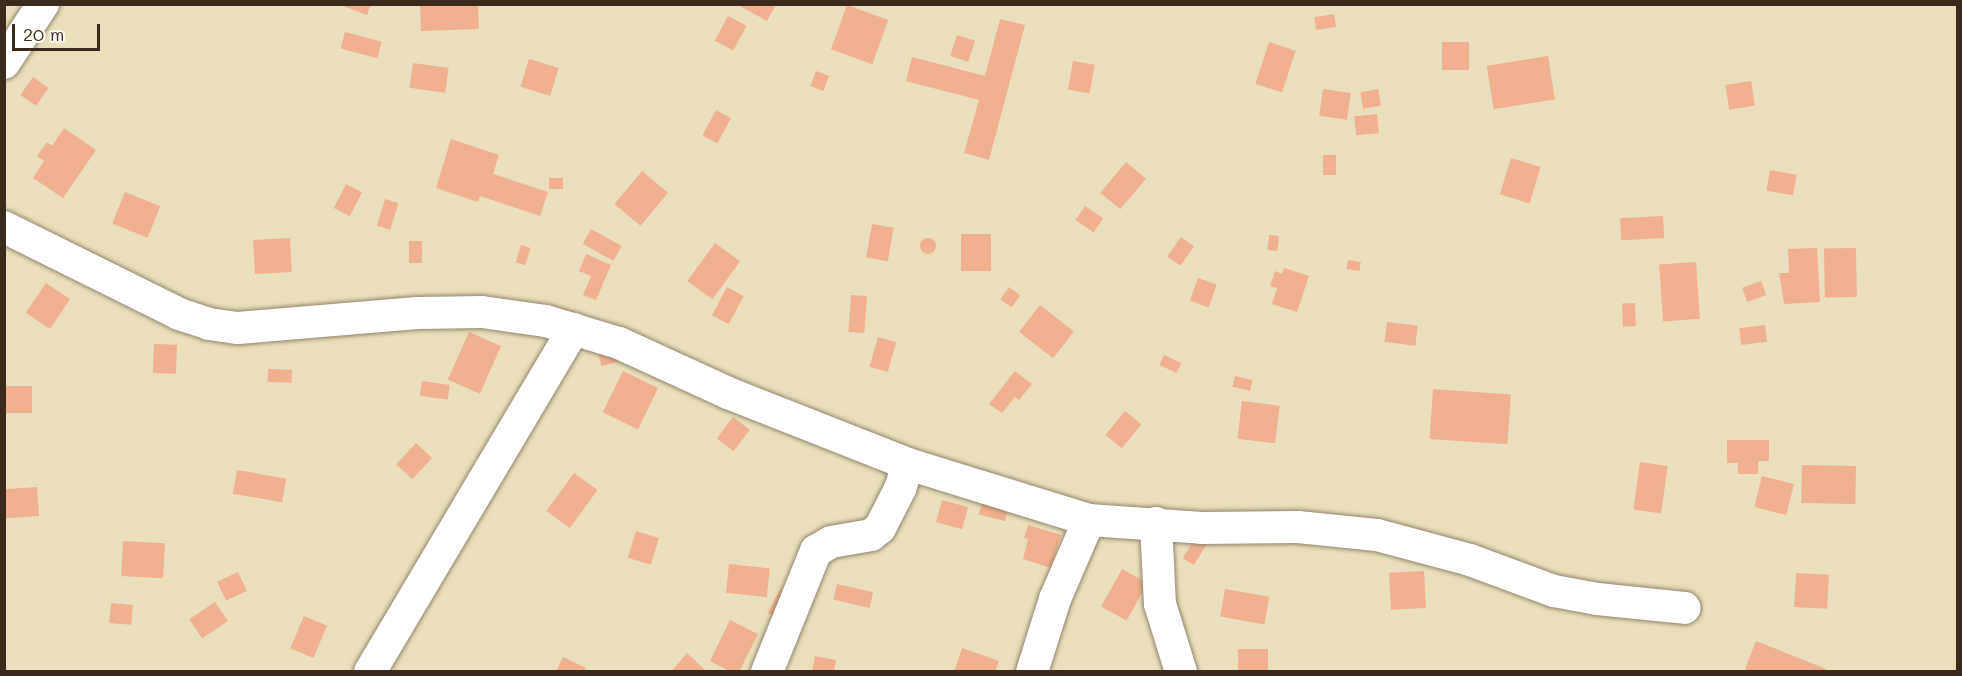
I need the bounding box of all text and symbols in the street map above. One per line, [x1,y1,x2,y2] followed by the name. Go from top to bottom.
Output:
[15,12,104,50] scale bar
[23,22,64,46] text: 20 m

